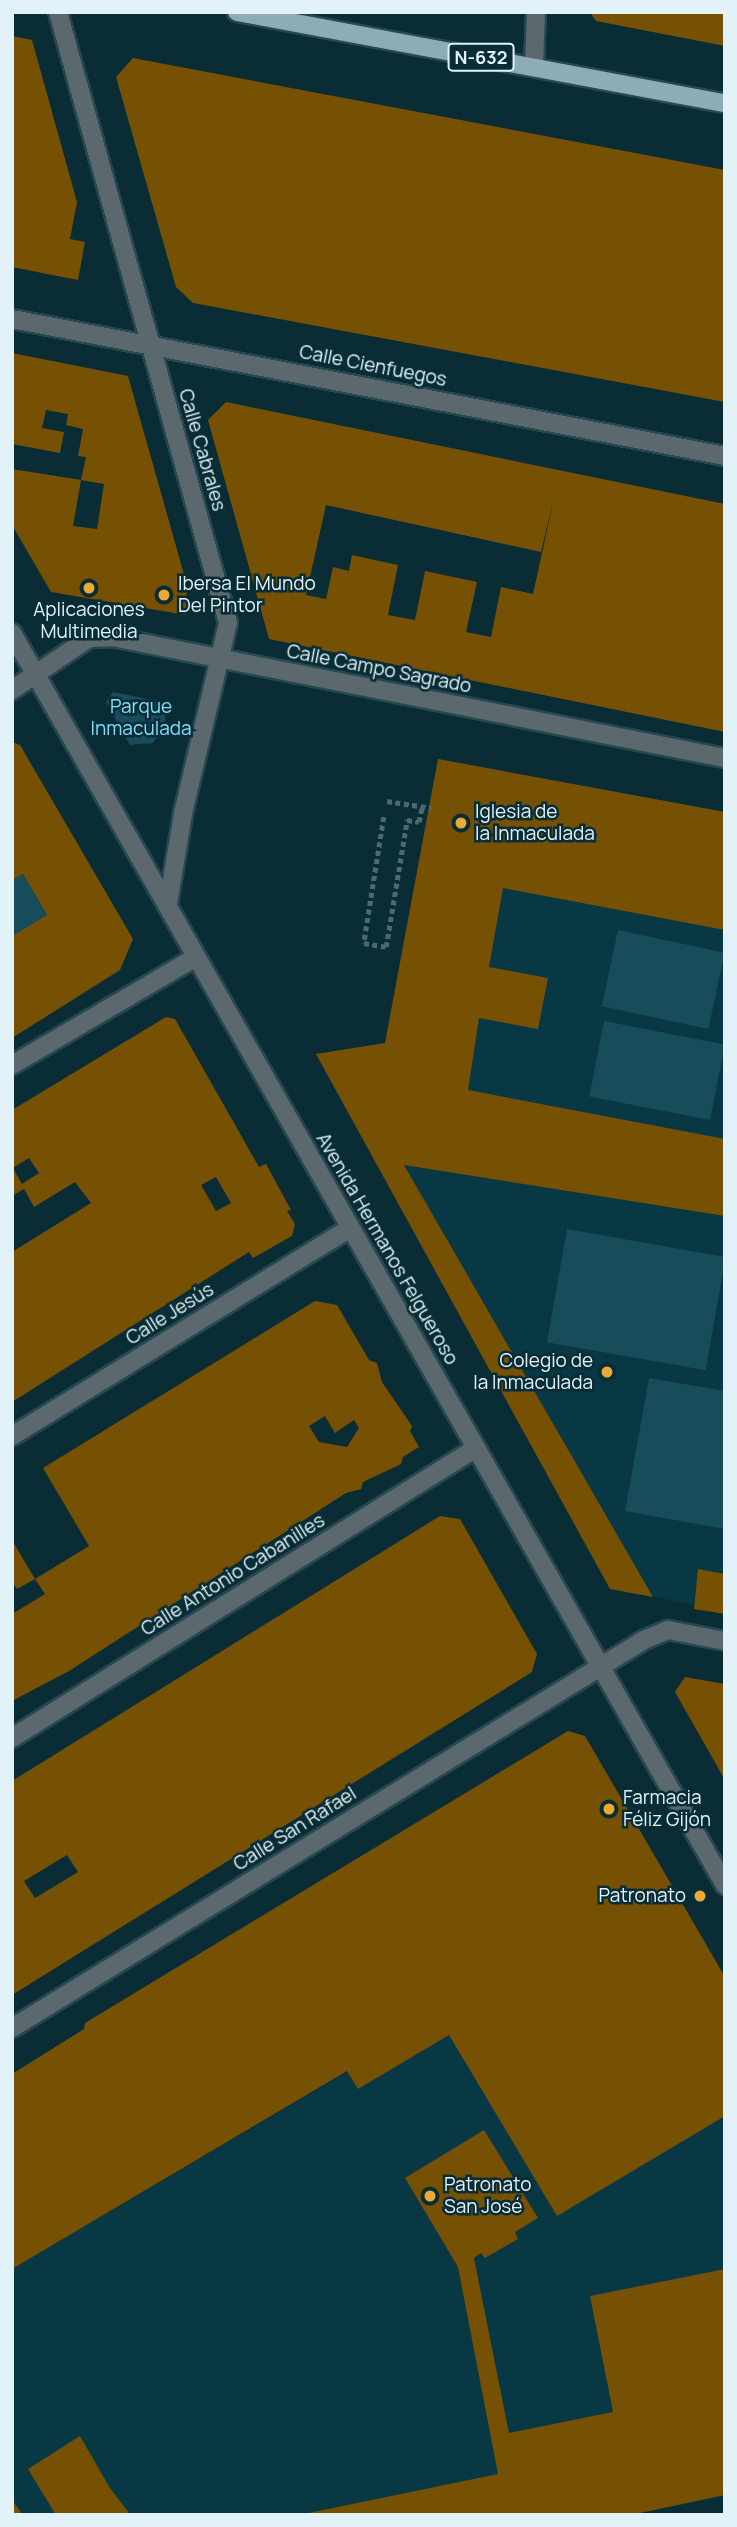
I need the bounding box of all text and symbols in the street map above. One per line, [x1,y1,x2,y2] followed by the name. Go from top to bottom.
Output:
[446,42,516,72] road number: N-632
[297,341,449,391] street label: Calle Cienfuegos
[174,386,230,514] street label: Calle Cabrales
[178,573,316,617] place label: Ibersa El Mundo Del Pintor
[81,580,97,596] marker: Aplicaciones Multimedia
[156,587,172,603] marker: Ibersa El Mundo Del Pintor
[33,599,145,643] place label: Aplicaciones Multimedia
[285,640,473,698] street label: Calle Campo Sagrado
[91,696,191,740] park label: Parque Inmaculada
[475,801,595,845] place label: Iglesia de la Inmaculada
[453,815,469,831] marker: Iglesia de la Inmaculada
[311,1129,463,1369] street label: Avenida Hermanos Felgueroso
[122,1278,218,1350] street label: Calle Jesús
[473,1350,593,1394] place label: Colegio de la Inmaculada
[599,1364,615,1380] marker: Colegio de la Inmaculada
[137,1509,329,1641] street label: Calle Antonio Cabanilles
[229,1782,361,1876] street label: Calle San Rafael
[623,1787,711,1831] place label: Farmacia Féliz Gijón
[601,1801,617,1817] marker: Farmacia Féliz Gijón
[599,1885,686,1907] place label: Patronato
[692,1888,708,1904] marker: Patronato
[444,2174,531,2218] place label: Patronato San José
[422,2188,438,2204] marker: Patronato San José

